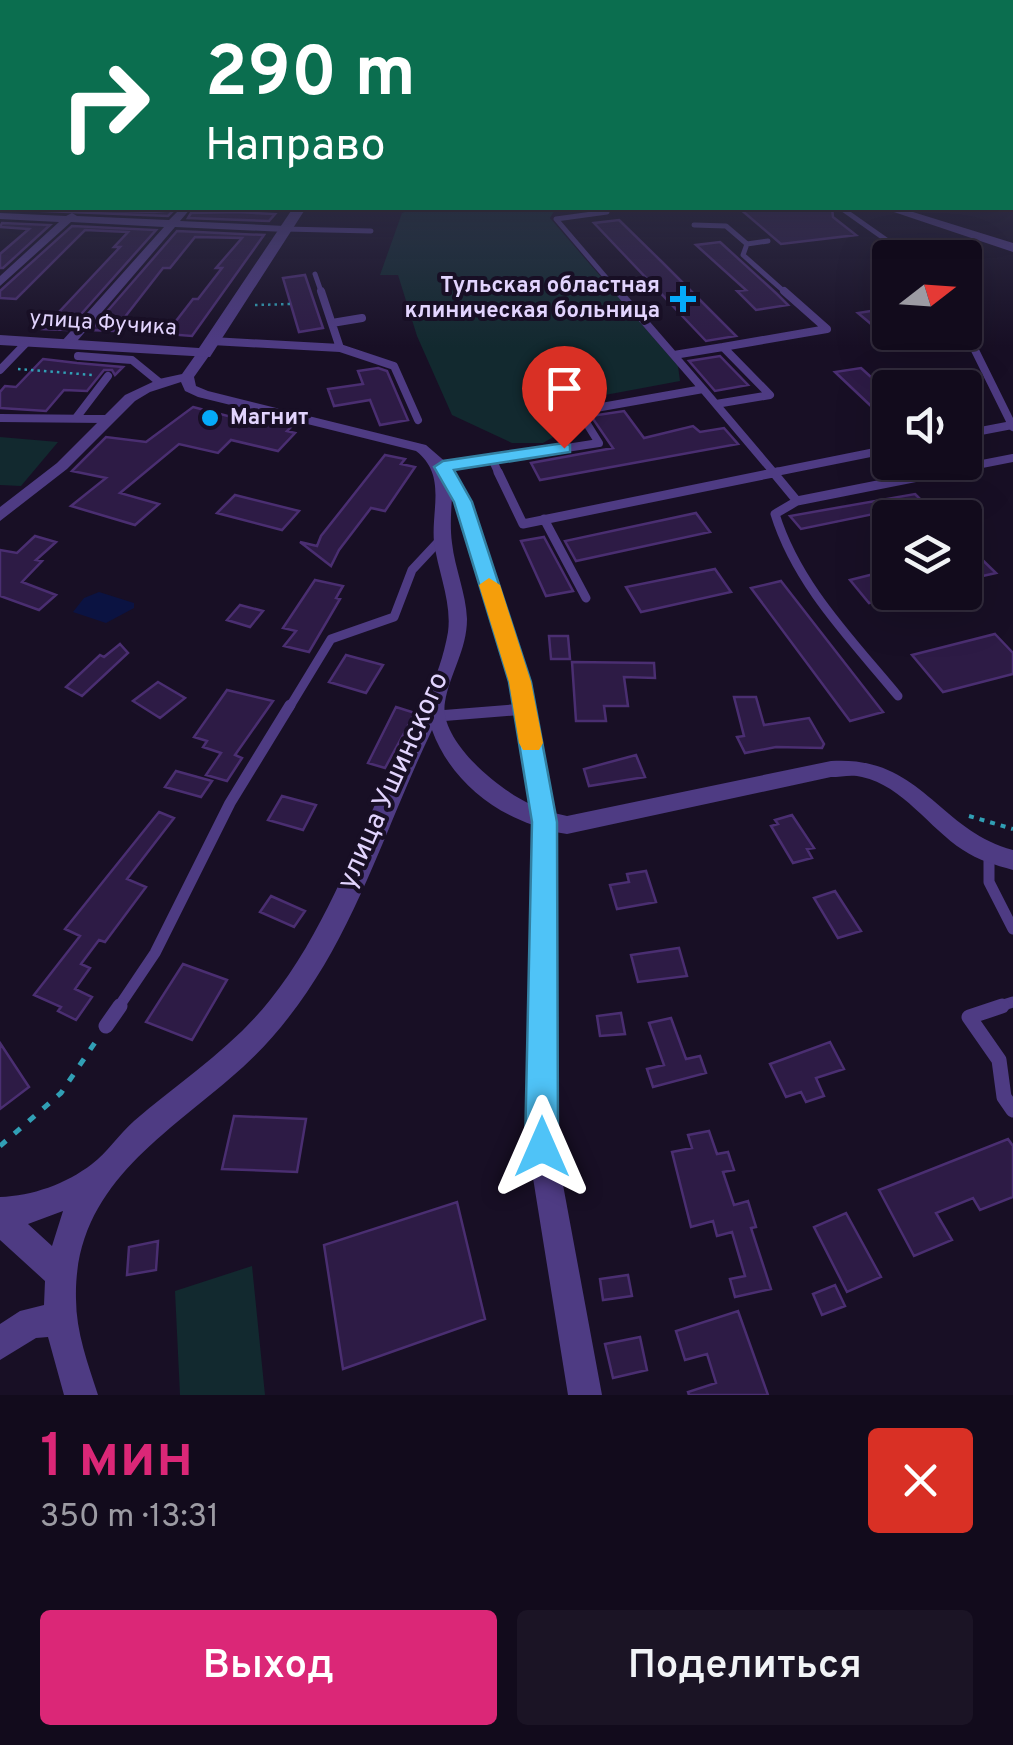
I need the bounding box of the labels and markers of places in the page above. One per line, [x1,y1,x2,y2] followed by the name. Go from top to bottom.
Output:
[405,273,660,325] place label: Тульская областная клиническая больница
[670,286,696,312] marker: Тульская областная клиническая больница
[522,346,607,449] pin
[230,405,308,432] place label: Магнит
[199,407,221,429] marker: Магнит

